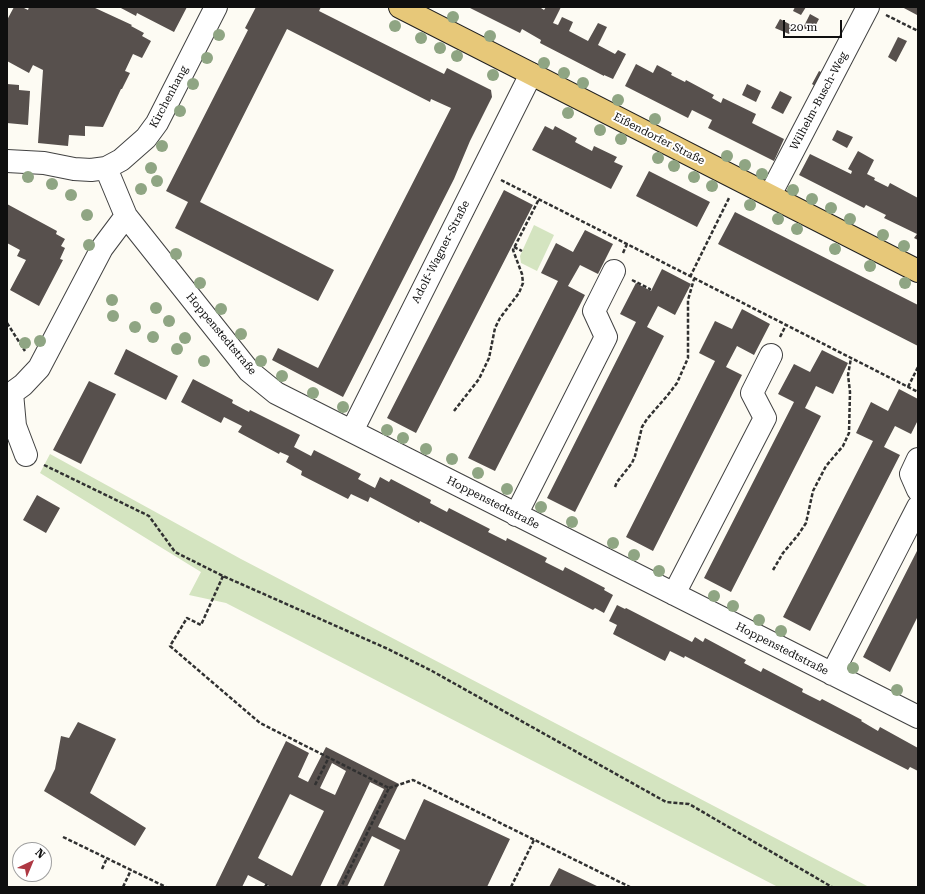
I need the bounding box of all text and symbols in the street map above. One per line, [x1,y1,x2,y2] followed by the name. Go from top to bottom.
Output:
[785,12,844,38] scale bar
[790,20,817,34] text: 20 m
[788,50,850,152] street label: Wilhelm-Busch-Weg
[147,64,191,130] street label: Kirchenhang
[611,110,707,168] street label: Eißendorfer Straße
[409,198,473,306] street label: Adolf-Wagner-Straße
[183,291,259,377] street label: Hoppenstedtstraße
[444,474,542,532] street label: Hoppenstedtstraße
[733,620,831,678] street label: Hoppenstedtstraße
[12,842,52,882] north arrow
[32,846,48,861] text: N

